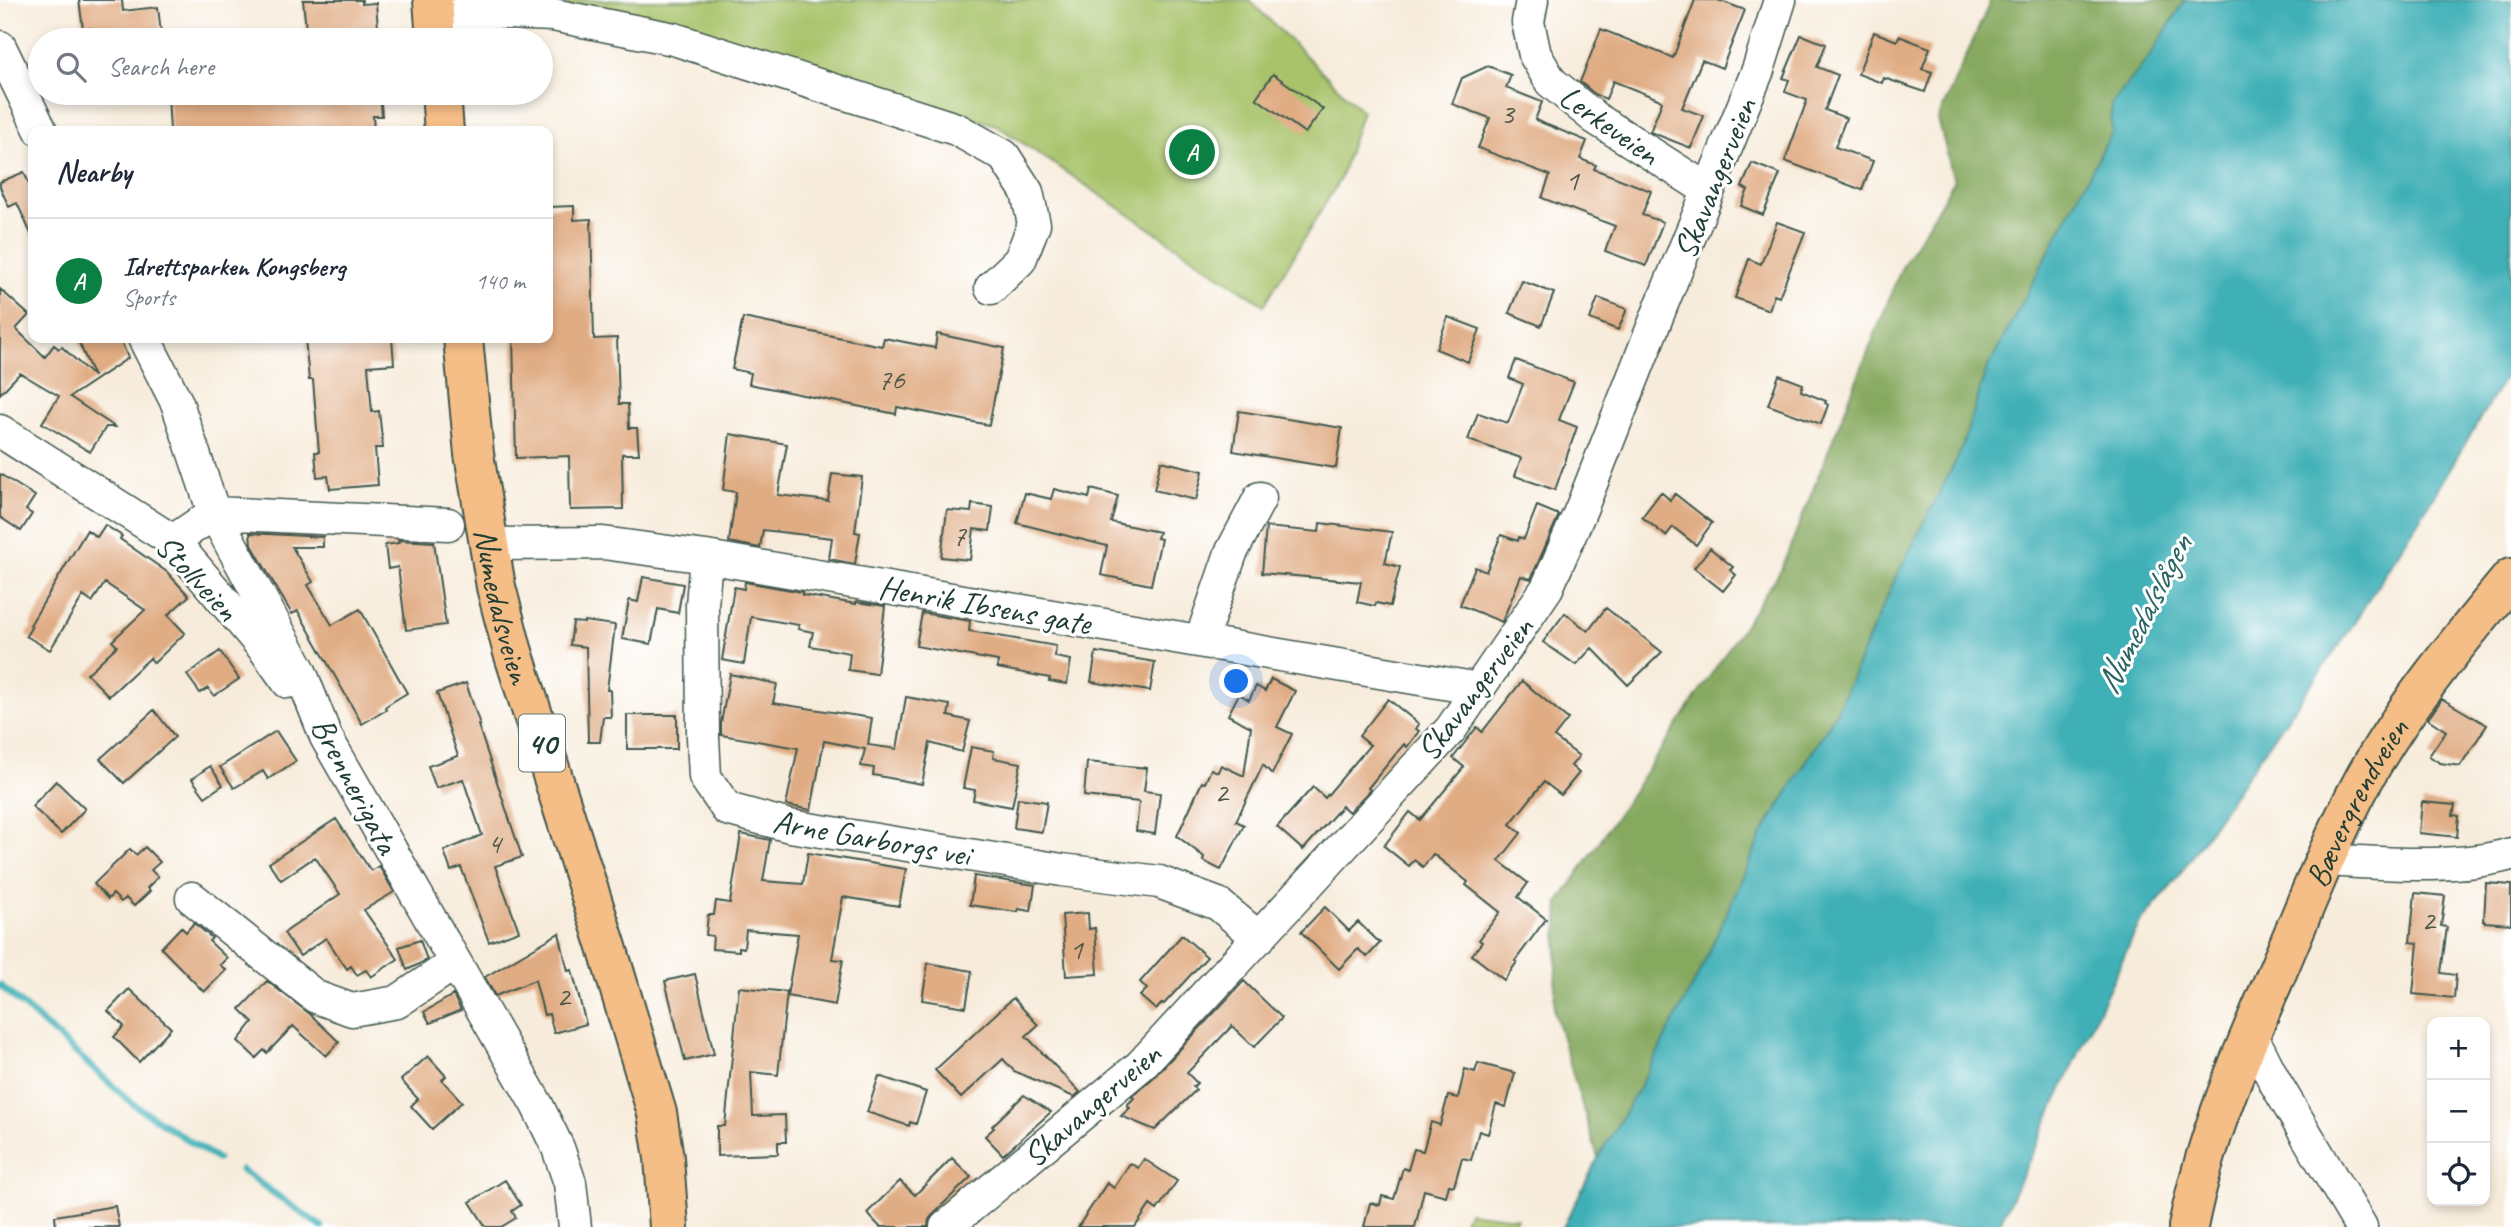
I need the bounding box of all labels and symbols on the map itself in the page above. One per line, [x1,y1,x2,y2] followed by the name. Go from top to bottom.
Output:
[1551,75,1669,175] street label: Lerkeveien
[1664,91,1767,265] street label: Skavangerveien
[1500,94,1516,132] house number: 3
[1169,126,1215,178] pin: A
[1565,161,1580,199] house number: 1
[878,360,906,398] house number: 76
[952,516,967,554] house number: 7
[147,525,248,630] street label: Stollveien
[465,525,542,691] street label: Numedalsveien
[2084,525,2204,701] water label: Numedalslågen
[876,566,1096,645] street label: Henrik Ibsens gate
[1407,607,1543,769] street label: Skavangerveien
[1219,664,1253,698] your location
[302,710,409,862] street label: Brennerigata
[2296,710,2418,894] street label: Bævergrendveien
[519,714,565,772] road number: 40
[1214,773,1230,811] house number: 2
[770,800,977,877] street label: Arne Garborgs vei
[487,824,503,862] house number: 4
[2421,901,2437,939] house number: 2
[1069,930,1084,968] house number: 1
[556,977,572,1015] house number: 2
[1014,1033,1170,1176] street label: Skavangerveien

